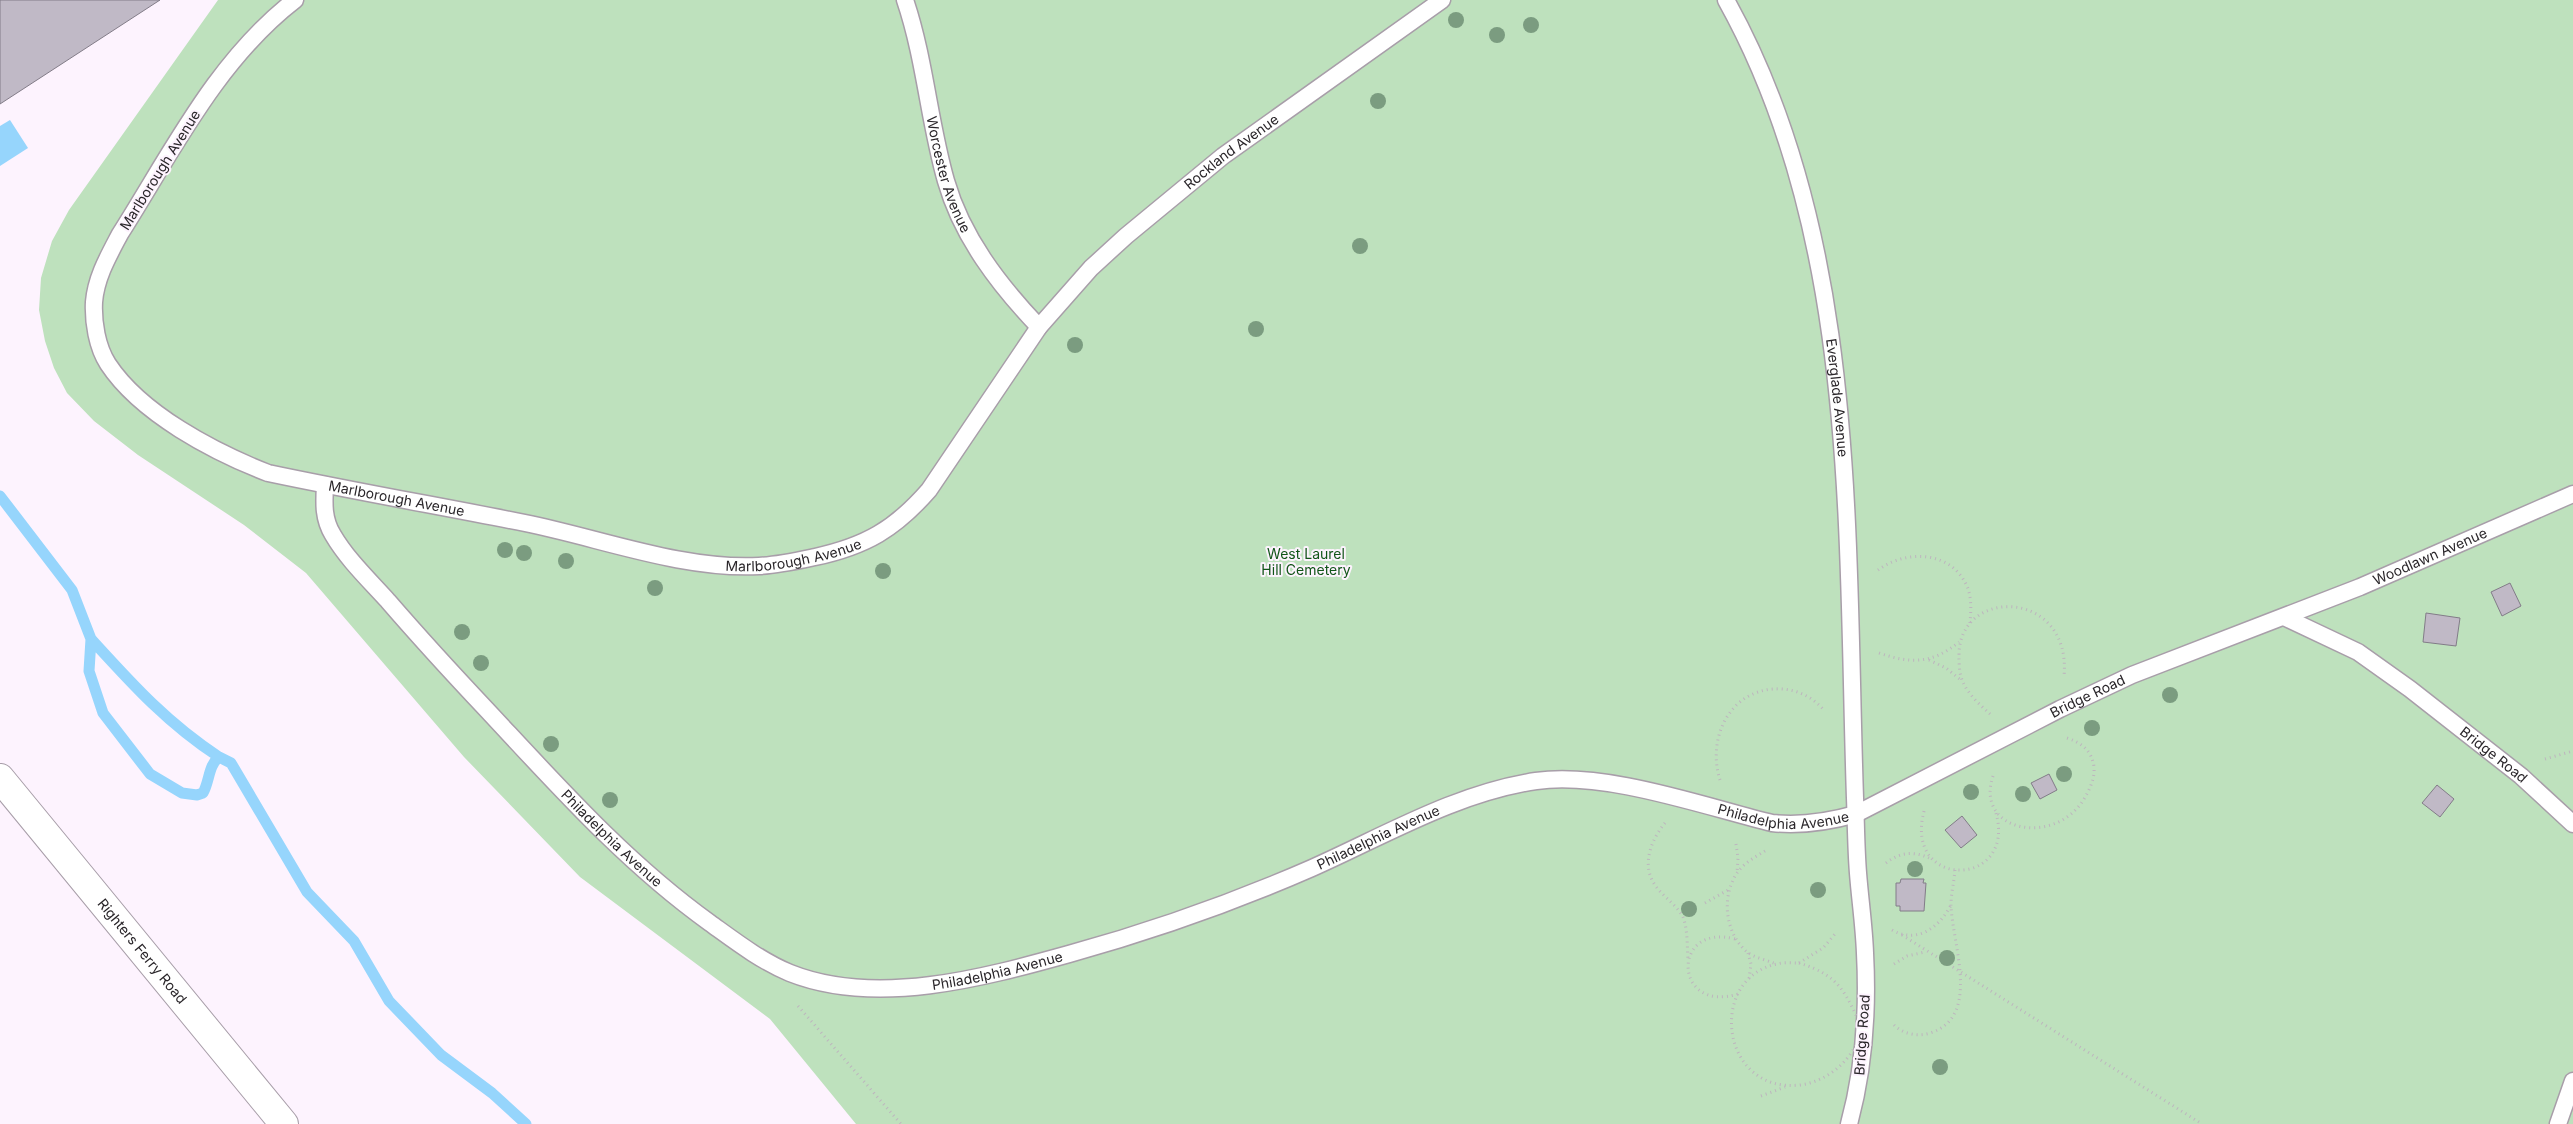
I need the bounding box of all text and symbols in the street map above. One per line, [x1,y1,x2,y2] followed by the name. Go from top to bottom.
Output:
[116,107,203,233] street label: Marlborough Avenue
[1180,110,1282,193] street label: Rockland Avenue
[924,115,975,235] street label: Worcester Avenue
[1823,337,1852,458] street label: Everglade Avenue
[327,477,466,519] street label: Marlborough Avenue
[2370,524,2489,588] street label: Woodlawn Avenue
[725,535,864,574] street label: Marlborough Avenue
[1261,545,1351,578] park label: West Laurel Hill Cemetery
[2047,671,2128,721] street label: Bridge Road
[2457,722,2531,786] street label: Bridge Road
[558,786,666,890] street label: Philadelphia Avenue
[1716,800,1851,832] street label: Philadelphia Avenue
[1314,801,1442,873] street label: Philadelphia Avenue
[94,895,191,1007] street label: Righters Ferry Road
[931,947,1064,993] street label: Philadelphia Avenue
[1850,994,1873,1076] street label: Bridge Road

